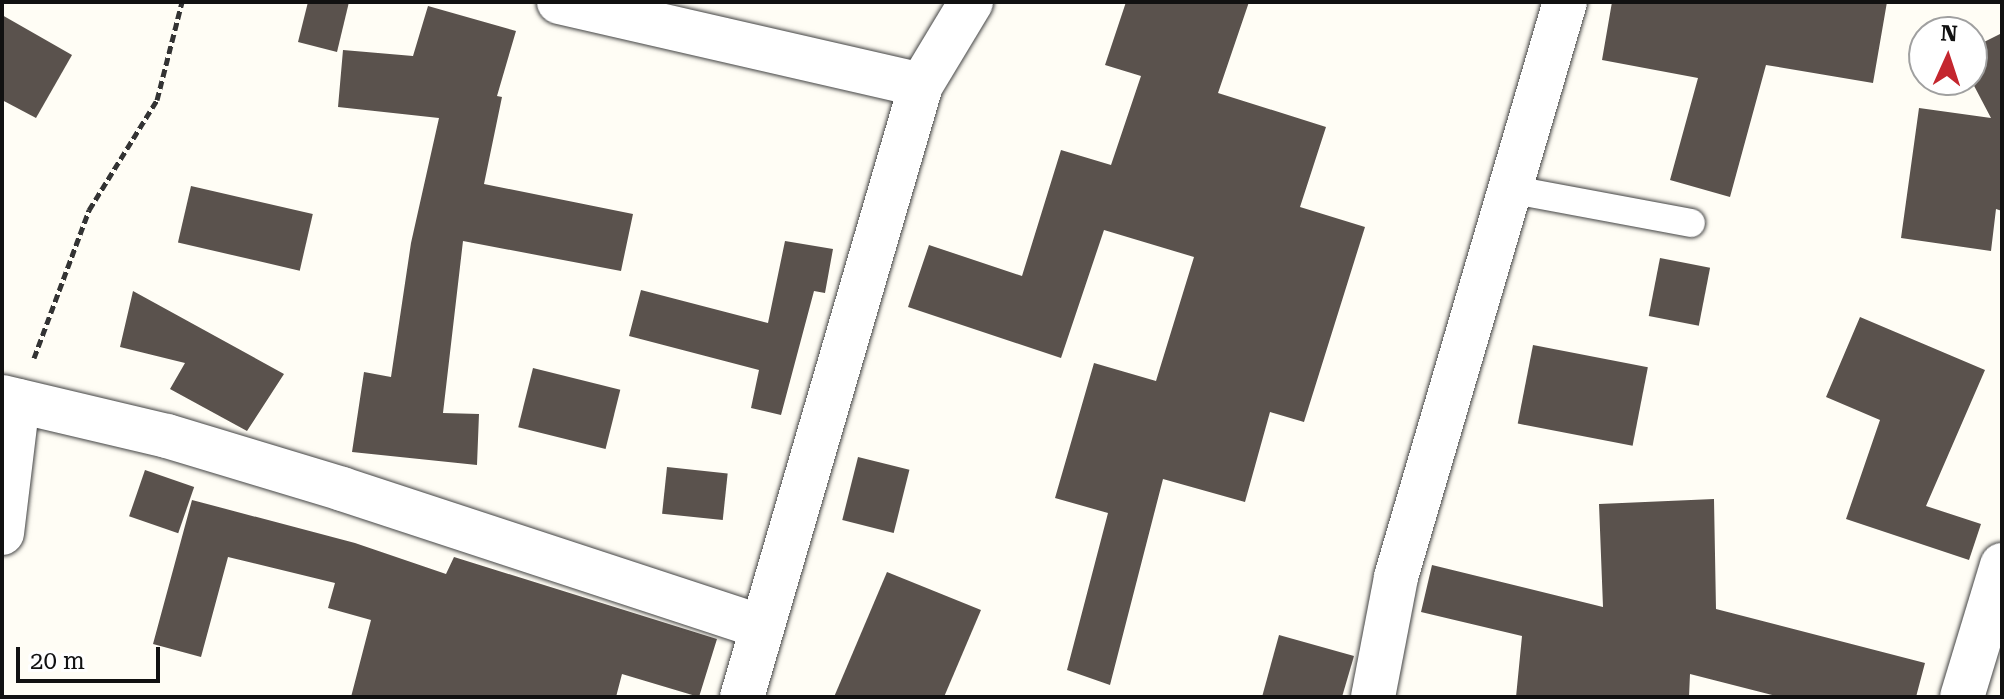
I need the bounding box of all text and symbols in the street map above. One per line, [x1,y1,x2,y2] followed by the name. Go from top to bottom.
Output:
[1908,16,1988,96] north arrow
[1940,21,1958,46] text: N
[20,631,164,681] scale bar
[30,647,85,675] text: 20 m

